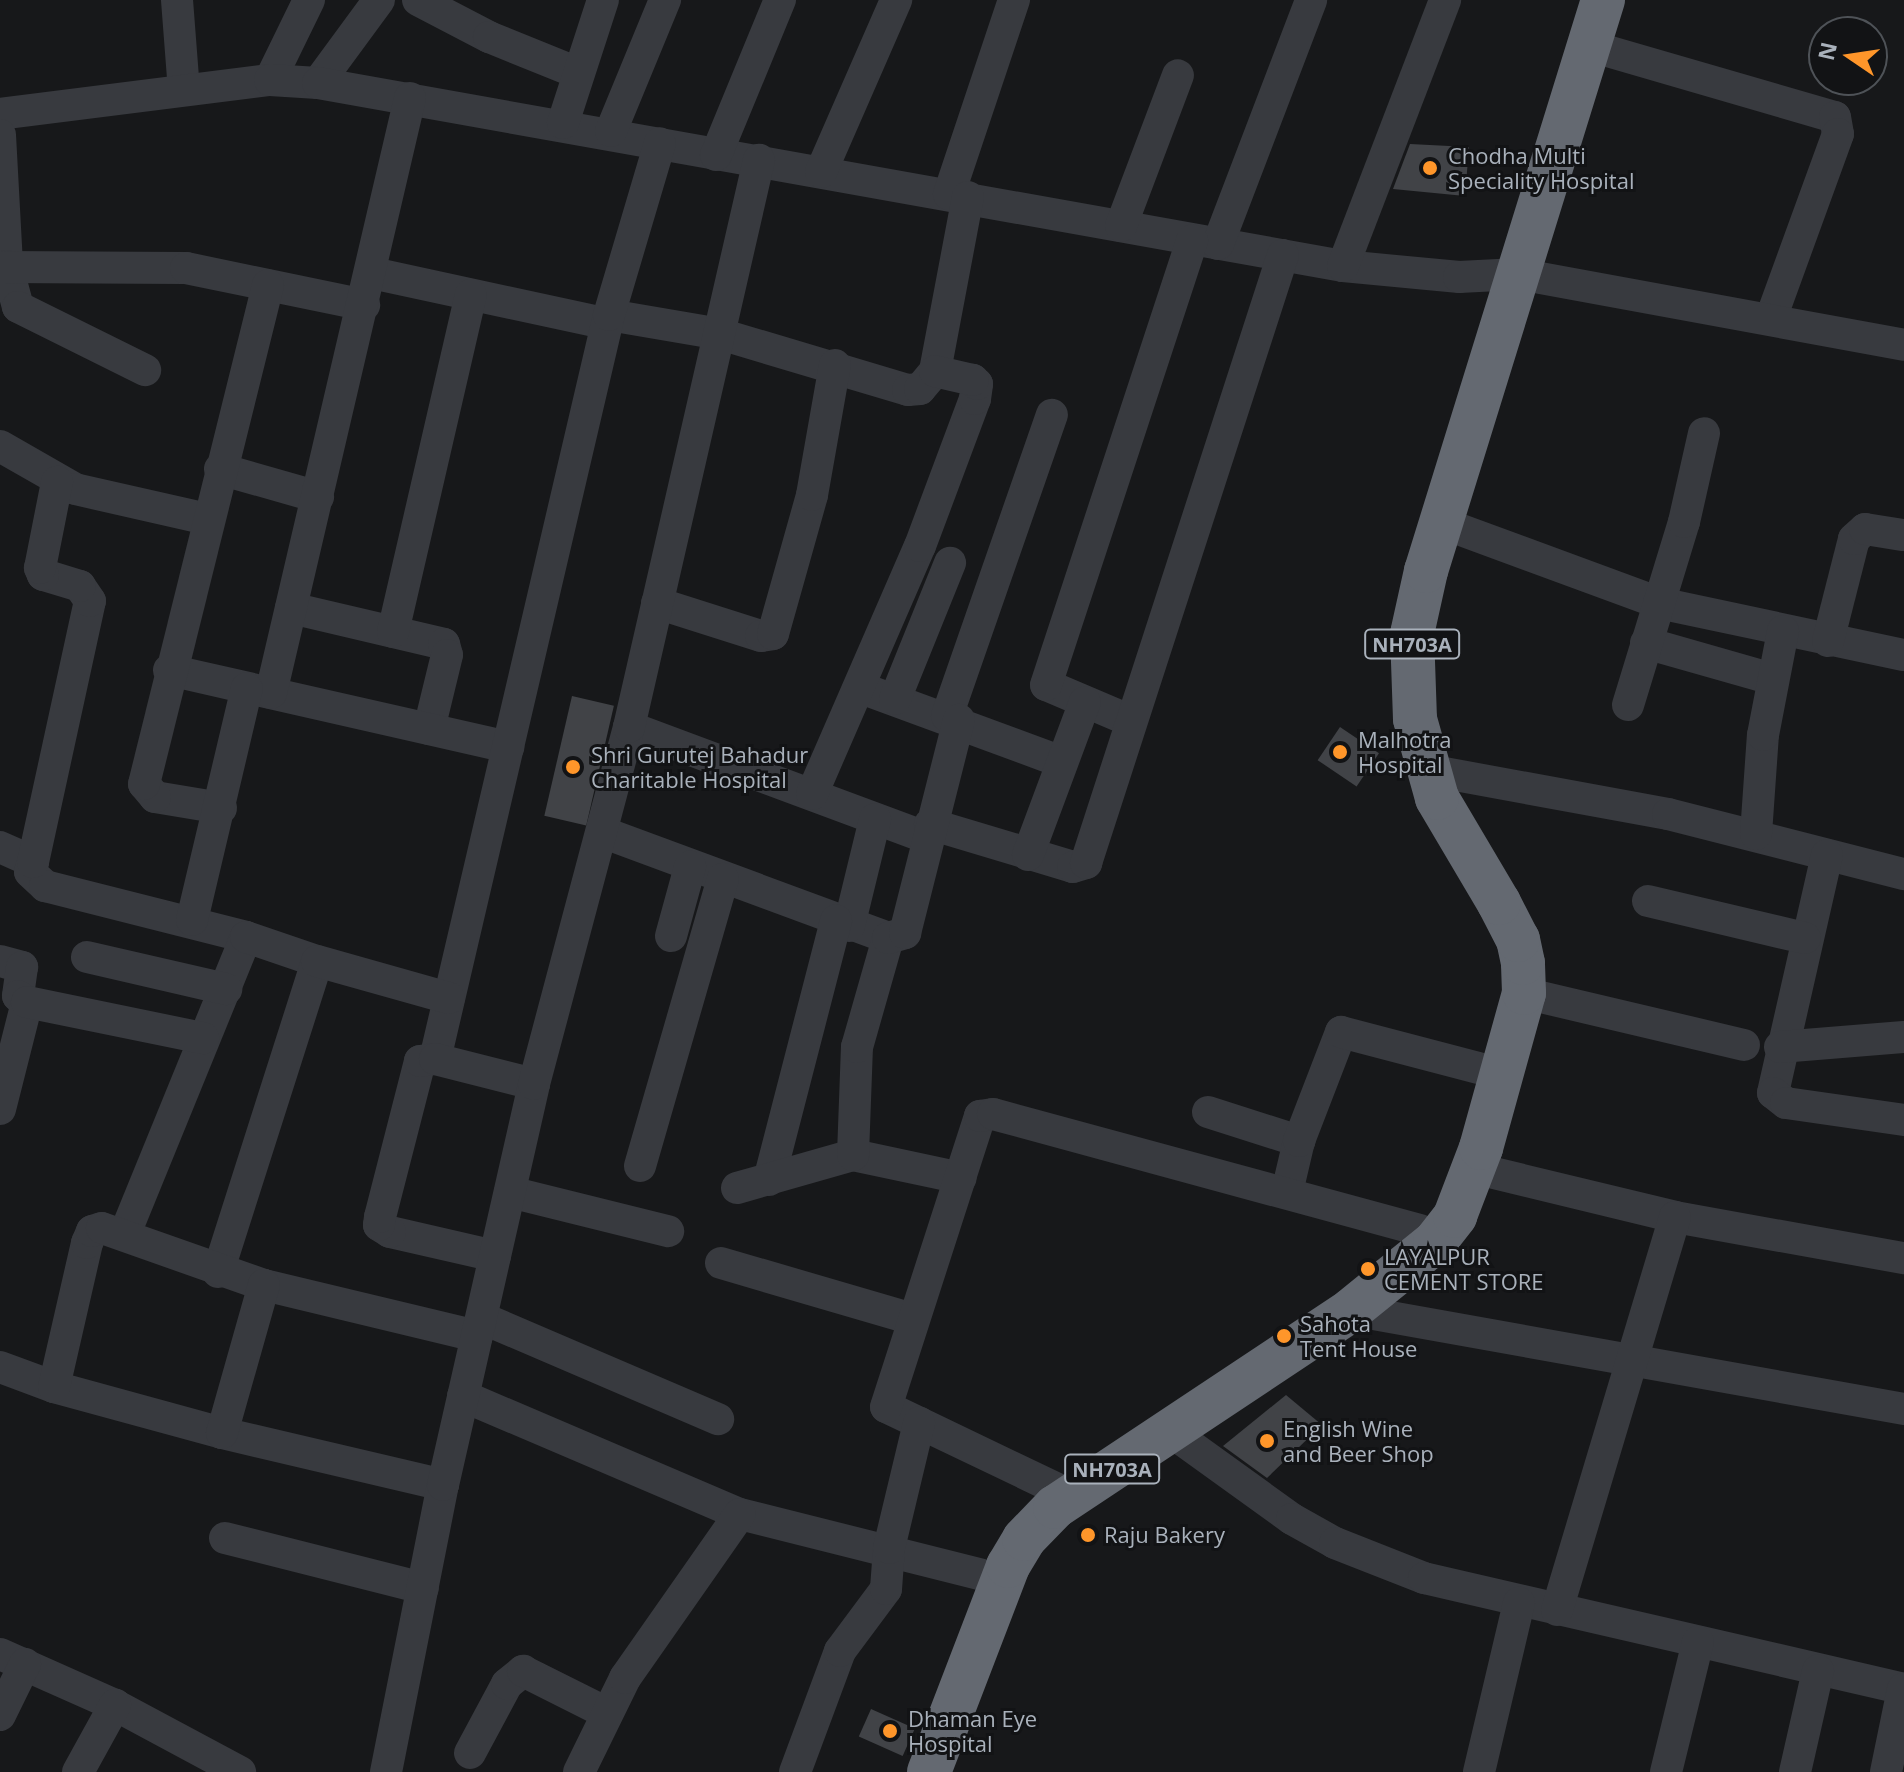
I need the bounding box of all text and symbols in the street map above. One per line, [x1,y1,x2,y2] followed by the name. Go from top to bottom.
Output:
[1808,16,1888,96] north arrow
[1810,39,1843,63] text: N
[1448,142,1634,194] place label: Chodha Multi Speciality Hospital
[1419,157,1441,179] marker: Chodha Multi Speciality Hospital
[1364,628,1460,660] road number: NH703A
[1358,726,1451,778] place label: Malhotra Hospital
[591,741,808,792] place label: Shri Gurutej Bahadur Charitable Hospital
[1329,741,1351,763] marker: Malhotra Hospital
[562,756,584,778] marker: Shri Gurutej Bahadur Charitable Hospital
[1384,1243,1544,1294] place label: LAYALPUR CEMENT STORE
[1359,1260,1377,1278] marker: LAYALPUR CEMENT STORE
[1300,1310,1417,1362] place label: Sahota Tent House
[1275,1327,1293,1345] marker: Sahota Tent House
[1283,1415,1434,1466] place label: English Wine and Beer Shop
[1258,1432,1276,1450] marker: English Wine and Beer Shop
[1064,1453,1160,1485] road number: NH703A
[1104,1522,1225,1548] place label: Raju Bakery
[1079,1526,1097,1544] marker: Raju Bakery
[908,1705,1037,1756] place label: Dhaman Eye Hospital
[879,1720,901,1742] marker: Dhaman Eye Hospital

